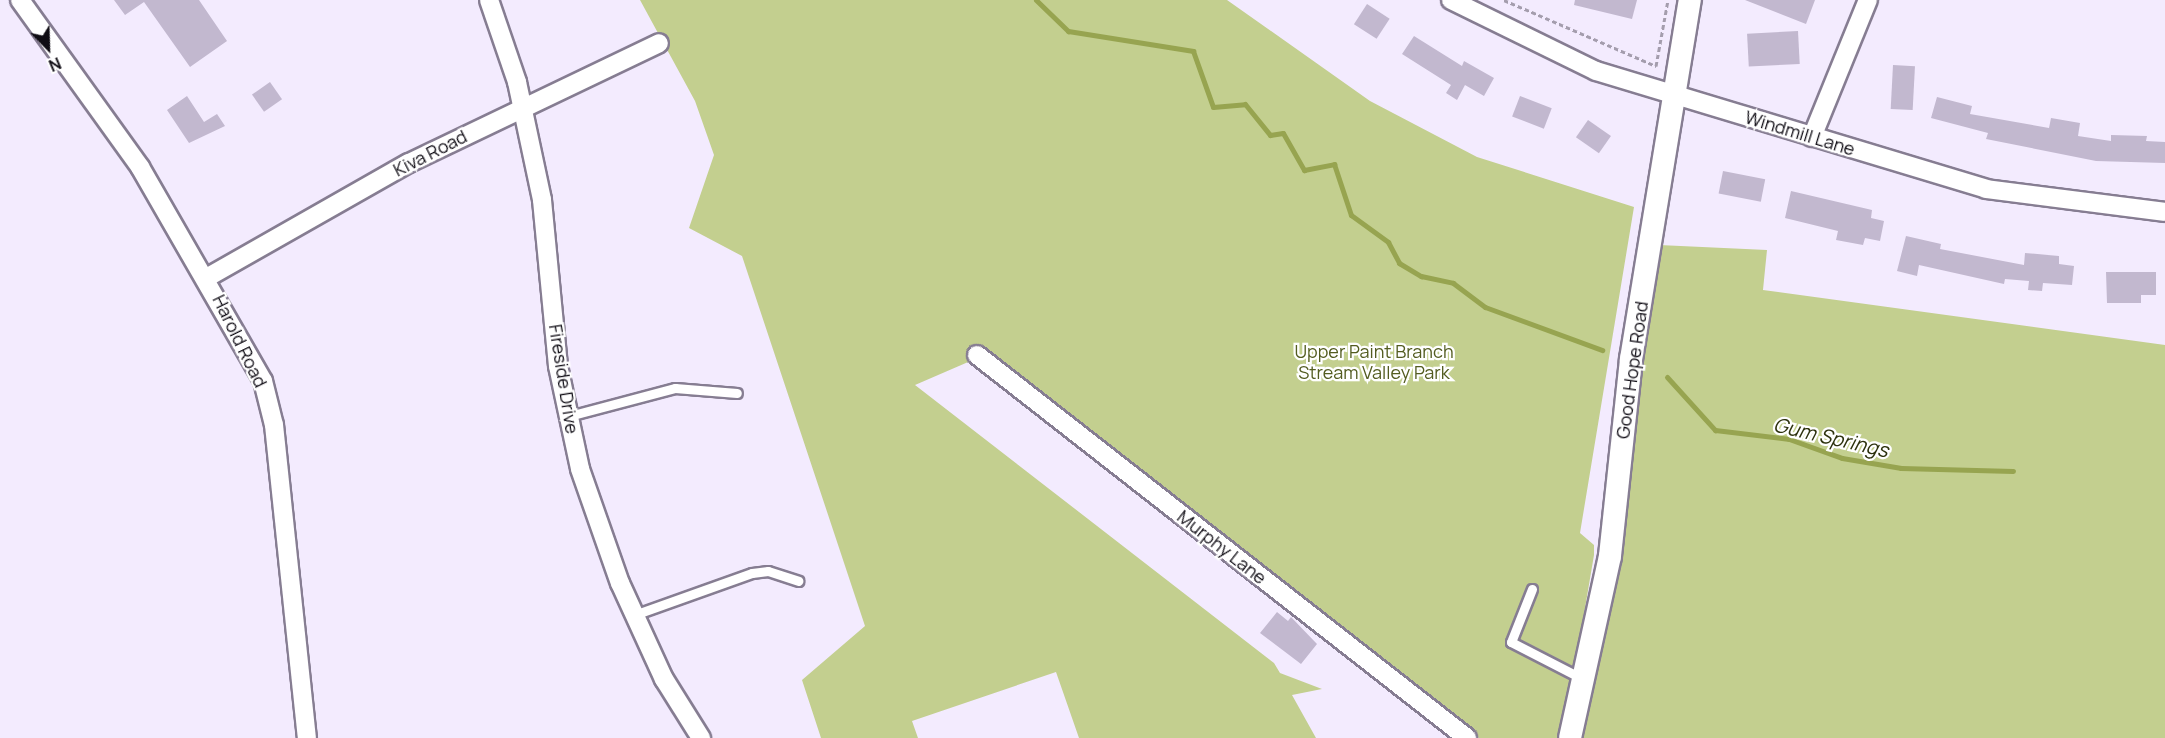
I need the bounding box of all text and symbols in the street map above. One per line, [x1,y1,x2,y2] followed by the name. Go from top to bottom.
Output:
[18,18,78,78] north arrow
[45,52,65,77] text: N
[1742,106,1858,160] street label: Windmill Lane
[390,125,470,181] street label: Kiva Road
[208,291,272,391] street label: Harold Road
[1612,300,1652,440] street label: Good Hope Road
[545,323,583,435] street label: Fireside Drive
[1294,341,1454,384] park label: Upper Paint Branch Stream Valley Park
[1771,412,1891,462] water label: Gum Springs
[1173,506,1271,588] street label: Murphy Lane

